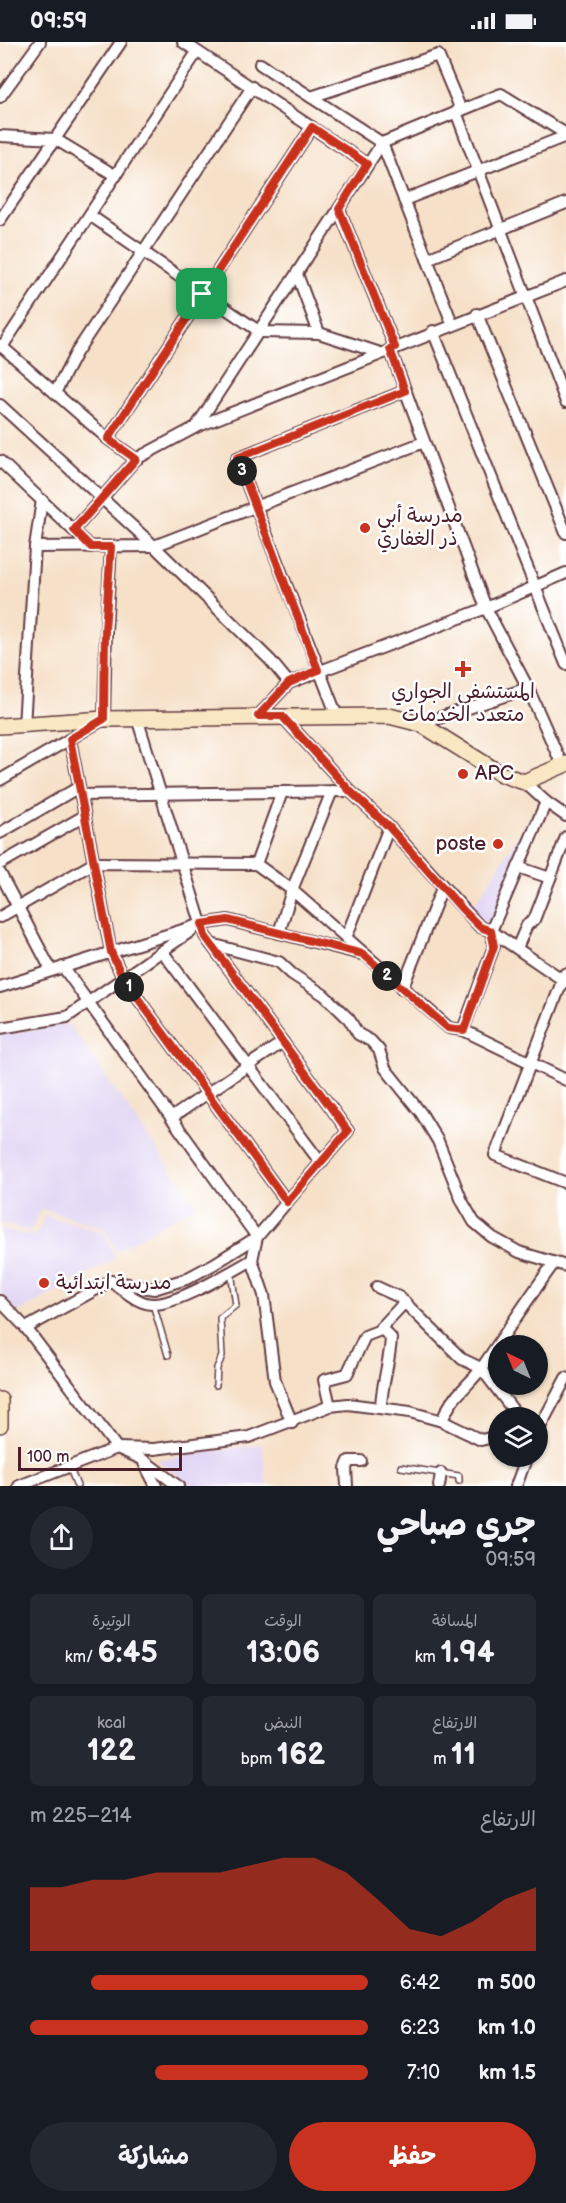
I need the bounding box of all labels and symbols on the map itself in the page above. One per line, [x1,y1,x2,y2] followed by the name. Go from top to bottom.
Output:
[176,268,227,319] pin
[227,456,257,486] pin: 3
[377,504,463,553] place label: مدرسة أبي ذر الغفاري
[358,521,372,535] marker: مدرسة أبي ذر الغفاري
[454,660,472,678] marker: المستشفى الجواري متعدد الخدمات
[391,680,535,727] place label: المستشفى الجواري متعدد الخدمات
[475,762,514,786] place label: APC
[456,767,470,781] marker: APC
[436,832,486,856] place label: poste
[491,837,505,851] marker: poste
[372,961,402,991] pin: 2
[114,972,144,1002] pin: 1
[56,1271,171,1295] place label: مدرسة ابتدائية
[37,1276,51,1290] marker: مدرسة ابتدائية
[488,1335,548,1395] north arrow
[18,1444,182,1472] scale bar

